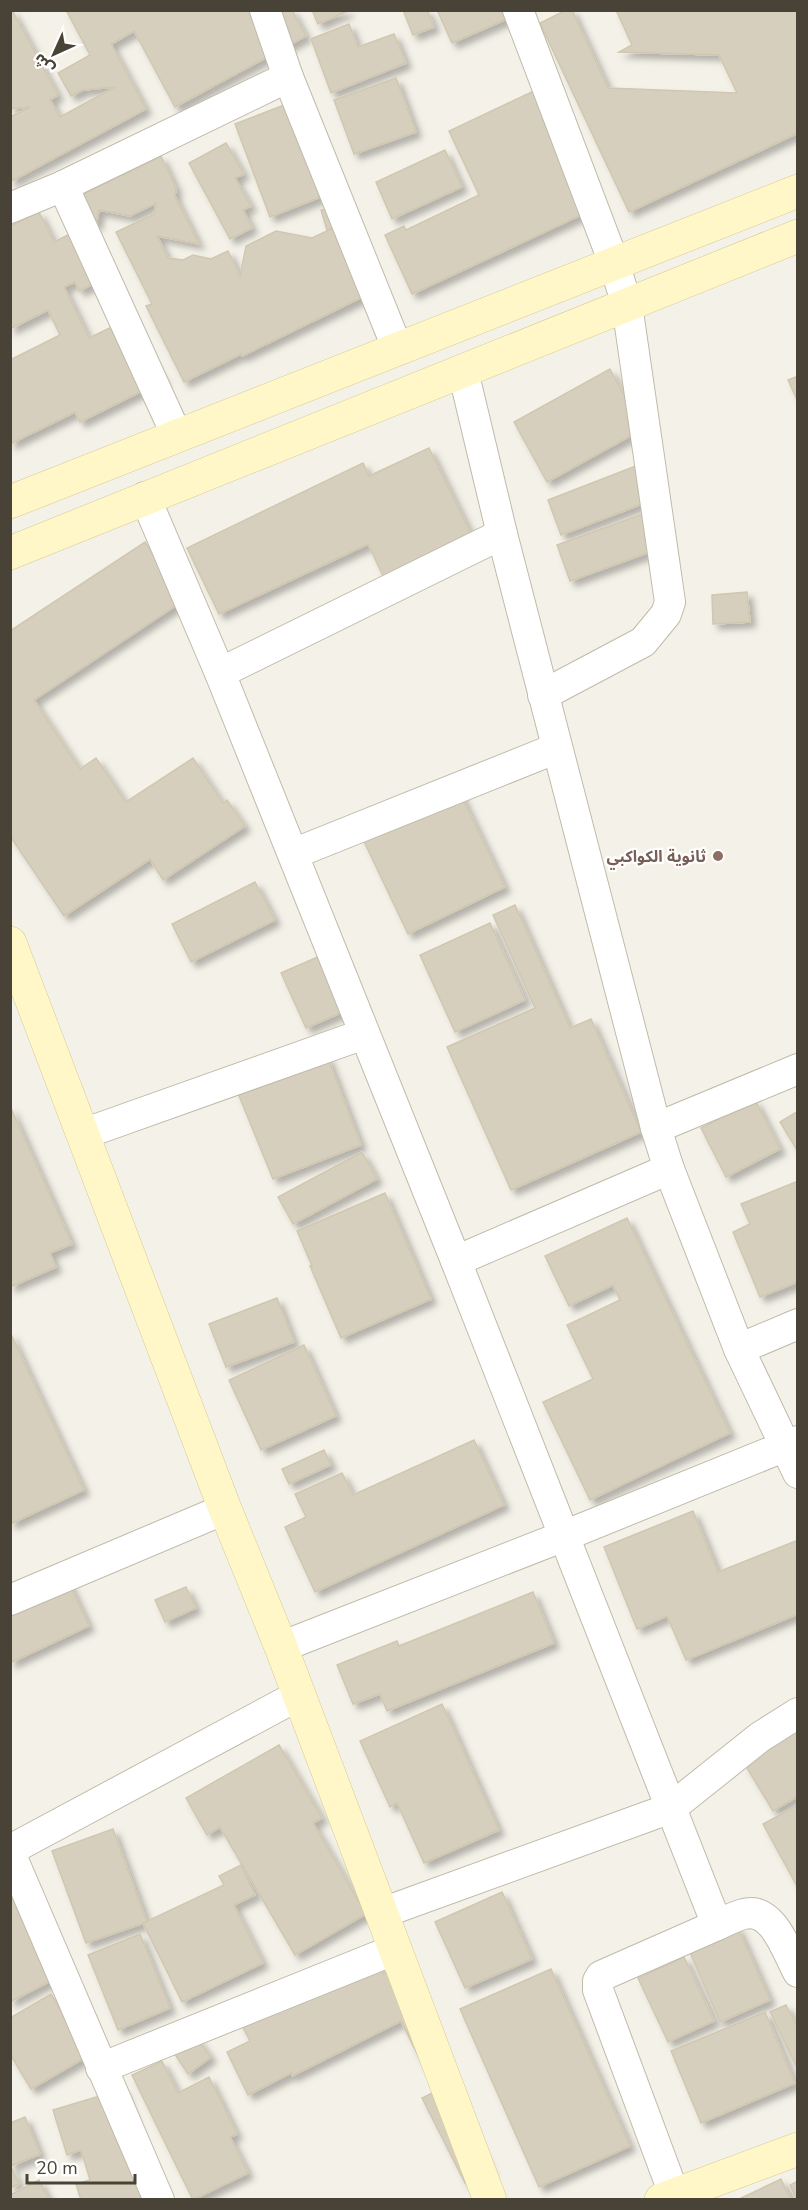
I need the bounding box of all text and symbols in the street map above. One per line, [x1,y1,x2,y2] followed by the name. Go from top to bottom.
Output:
[24,24,84,84] north arrow
[29,48,60,79] text: ش
[607,846,706,870] place label: ثانوية الكواكبي
[711,849,725,863] marker: ثانوية الكواكبي
[27,2147,135,2185] scale bar
[36,2156,78,2180] text: 20 m

